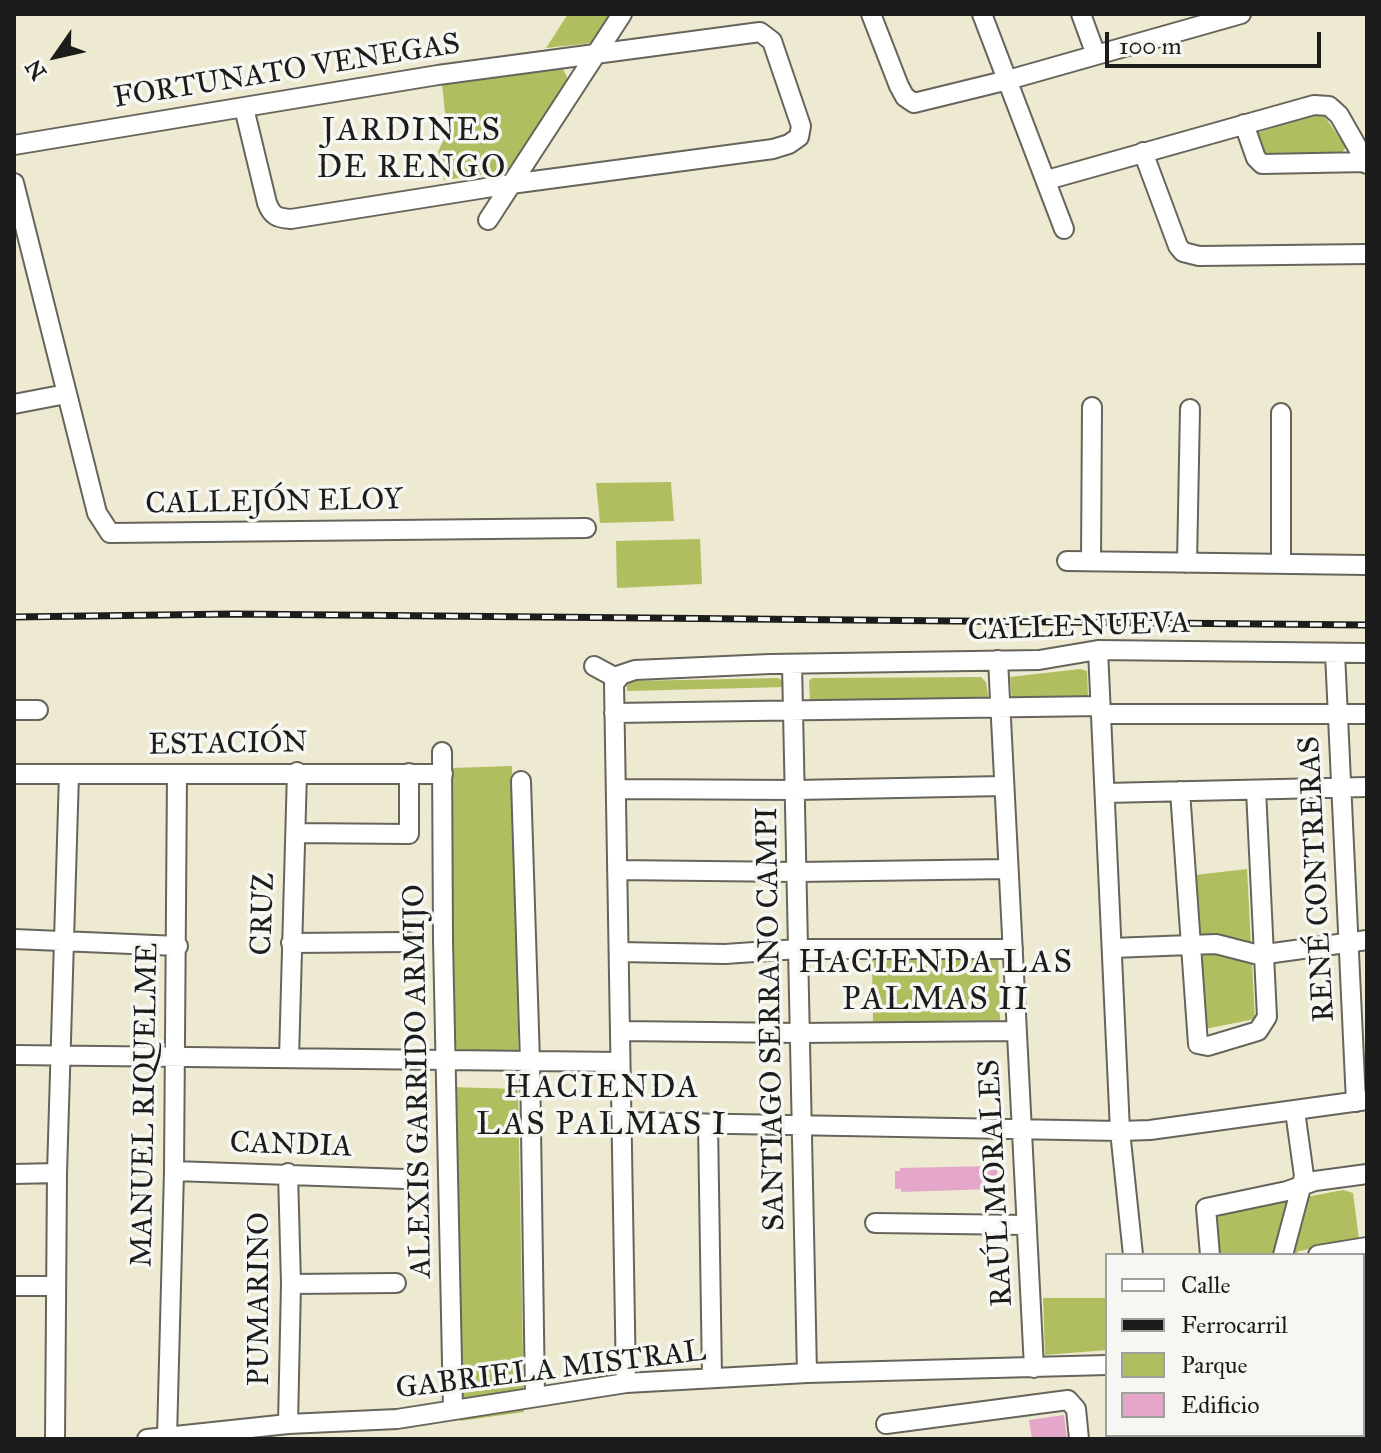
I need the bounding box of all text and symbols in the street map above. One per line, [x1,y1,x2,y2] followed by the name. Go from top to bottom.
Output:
[16,16,96,96] north arrow
[1109,16,1325,66] scale bar
[111,27,463,117] street label: FORTUNATO VENEGAS
[1119,31,1182,61] text: 100 m
[19,54,52,85] text: N
[317,113,507,188] district label: JARDINES DE RENGO
[145,483,403,523] street label: CALLEJÓN ELOY
[967,606,1191,650] street label: CALLE NUEVA
[148,726,308,764] street label: ESTACIÓN
[1293,735,1343,1023] street label: RENÉ CONTRERAS
[750,807,794,1231] street label: SANTIAGO SERRANO CAMPI
[245,872,283,956] street label: CRUZ
[398,884,440,1278] street label: ALEXIS GARRIDO ARMIJO
[125,942,167,1268] street label: MANUEL RIQUELME
[798,945,1074,1020] district label: HACIENDA LAS PALMAS II
[973,1058,1021,1308] street label: RAÚL MORALES
[476,1070,728,1145] district label: HACIENDA LAS PALMAS I
[229,1126,353,1166] street label: CANDIA
[243,1212,279,1386] street label: PUMARINO
[1105,1253,1365,1437] legend
[1181,1270,1230,1300] text: Calle
[1181,1310,1288,1340] text: Ferrocarril
[394,1334,708,1408] street label: GABRIELA MISTRAL
[1181,1350,1248,1380] text: Parque
[1181,1390,1260,1420] text: Edificio

